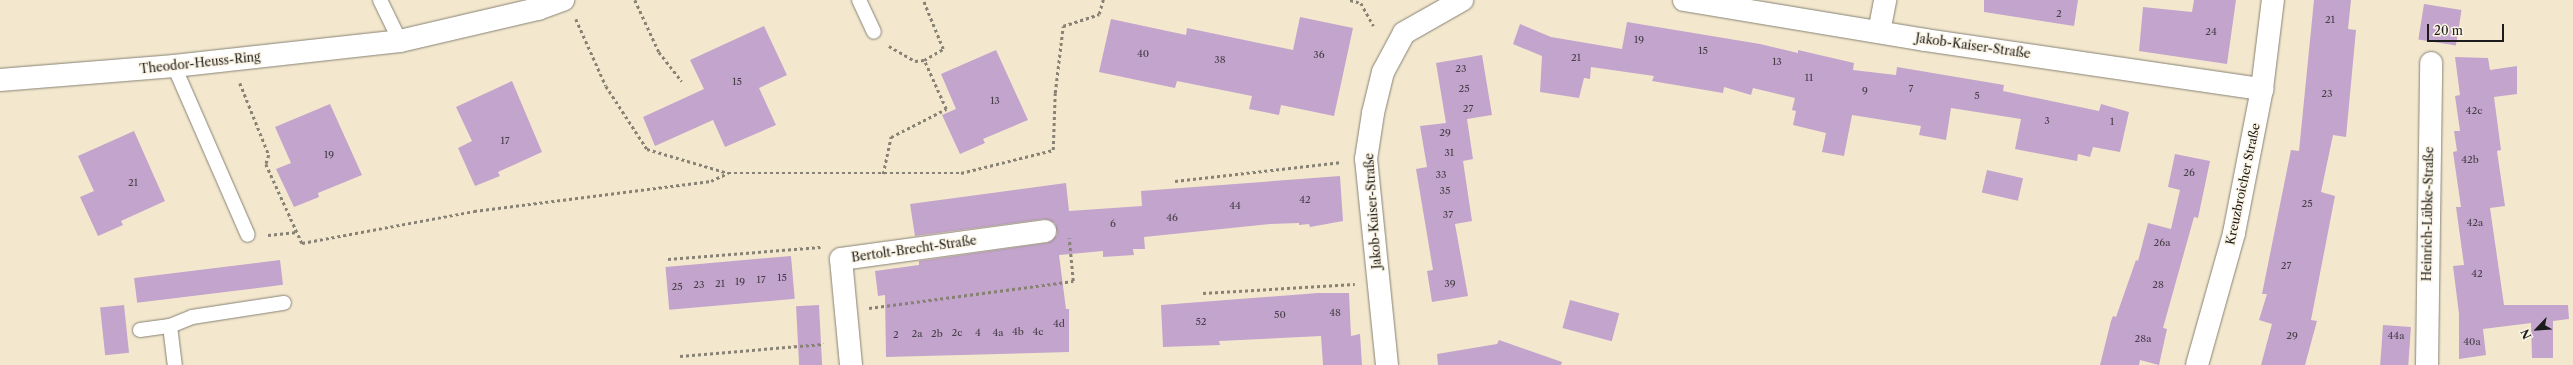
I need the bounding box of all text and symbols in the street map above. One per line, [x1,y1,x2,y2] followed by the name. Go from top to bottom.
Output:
[2056,8,2062,20] house number: 2
[2325,14,2335,26] house number: 21
[2429,16,2506,42] scale bar
[2434,23,2463,38] text: 20 m
[2205,26,2217,38] house number: 24
[1915,31,2031,61] street label: Jakob-Kaiser-Straße
[1634,34,1644,46] house number: 19
[1698,45,1708,57] house number: 15
[1137,48,1149,60] house number: 40
[139,49,261,77] street label: Theodor-Heuss-Ring
[1313,49,1325,61] house number: 36
[1571,52,1581,64] house number: 21
[1214,54,1226,66] house number: 38
[1772,56,1782,68] house number: 13
[1455,63,1467,75] house number: 23
[1805,72,1813,84] house number: 11
[732,76,742,88] house number: 15
[1458,83,1470,95] house number: 25
[1909,83,1913,95] house number: 7
[1862,85,1868,97] house number: 9
[2321,88,2333,100] house number: 23
[1974,90,1980,102] house number: 5
[990,95,1000,107] house number: 13
[1463,103,1473,115] house number: 27
[2466,105,2482,117] house number: 42c
[2044,115,2050,127] house number: 3
[2110,116,2114,128] house number: 1
[2223,122,2263,246] street label: Kreuzbroicher Straße
[1439,127,1451,139] house number: 29
[500,135,510,147] house number: 17
[1444,147,1454,159] house number: 31
[2420,147,2436,281] street label: Heinrich-Lübke-Straße
[324,149,334,161] house number: 19
[1362,153,1384,269] street label: Jakob-Kaiser-Straße
[2461,154,2479,166] house number: 42b
[2183,167,2195,179] house number: 26
[1435,169,1447,181] house number: 33
[128,177,138,189] house number: 21
[1440,185,1450,197] house number: 35
[1299,194,1311,206] house number: 42
[2301,198,2313,210] house number: 25
[1229,200,1241,212] house number: 44
[1443,209,1453,221] house number: 37
[1166,212,1178,224] house number: 46
[2467,217,2483,229] house number: 42a
[1110,218,1116,230] house number: 6
[850,233,978,265] street label: Bertolt-Brecht-Straße
[2154,237,2170,249] house number: 26a
[2281,260,2291,272] house number: 27
[2471,268,2483,280] house number: 42
[777,272,787,284] house number: 15
[756,274,766,286] house number: 17
[735,276,745,288] house number: 19
[715,278,725,290] house number: 21
[1444,278,1456,290] house number: 39
[693,279,705,291] house number: 23
[2152,279,2164,291] house number: 28
[671,281,683,293] house number: 25
[1329,307,1341,319] house number: 48
[1274,309,1286,321] house number: 50
[2517,309,2557,349] north arrow
[1195,316,1207,328] house number: 52
[1053,318,1065,330] house number: 4d
[1012,326,1024,338] house number: 4b
[1032,326,1044,338] house number: 4c
[952,327,962,339] house number: 2c
[975,327,981,339] house number: 4
[992,327,1004,339] house number: 4a
[2518,327,2534,341] text: N
[911,328,923,340] house number: 2a
[931,328,943,340] house number: 2b
[893,329,899,341] house number: 2
[2286,330,2298,342] house number: 29
[2388,330,2404,342] house number: 44a
[2135,333,2151,345] house number: 28a
[2463,336,2481,348] house number: 40a

